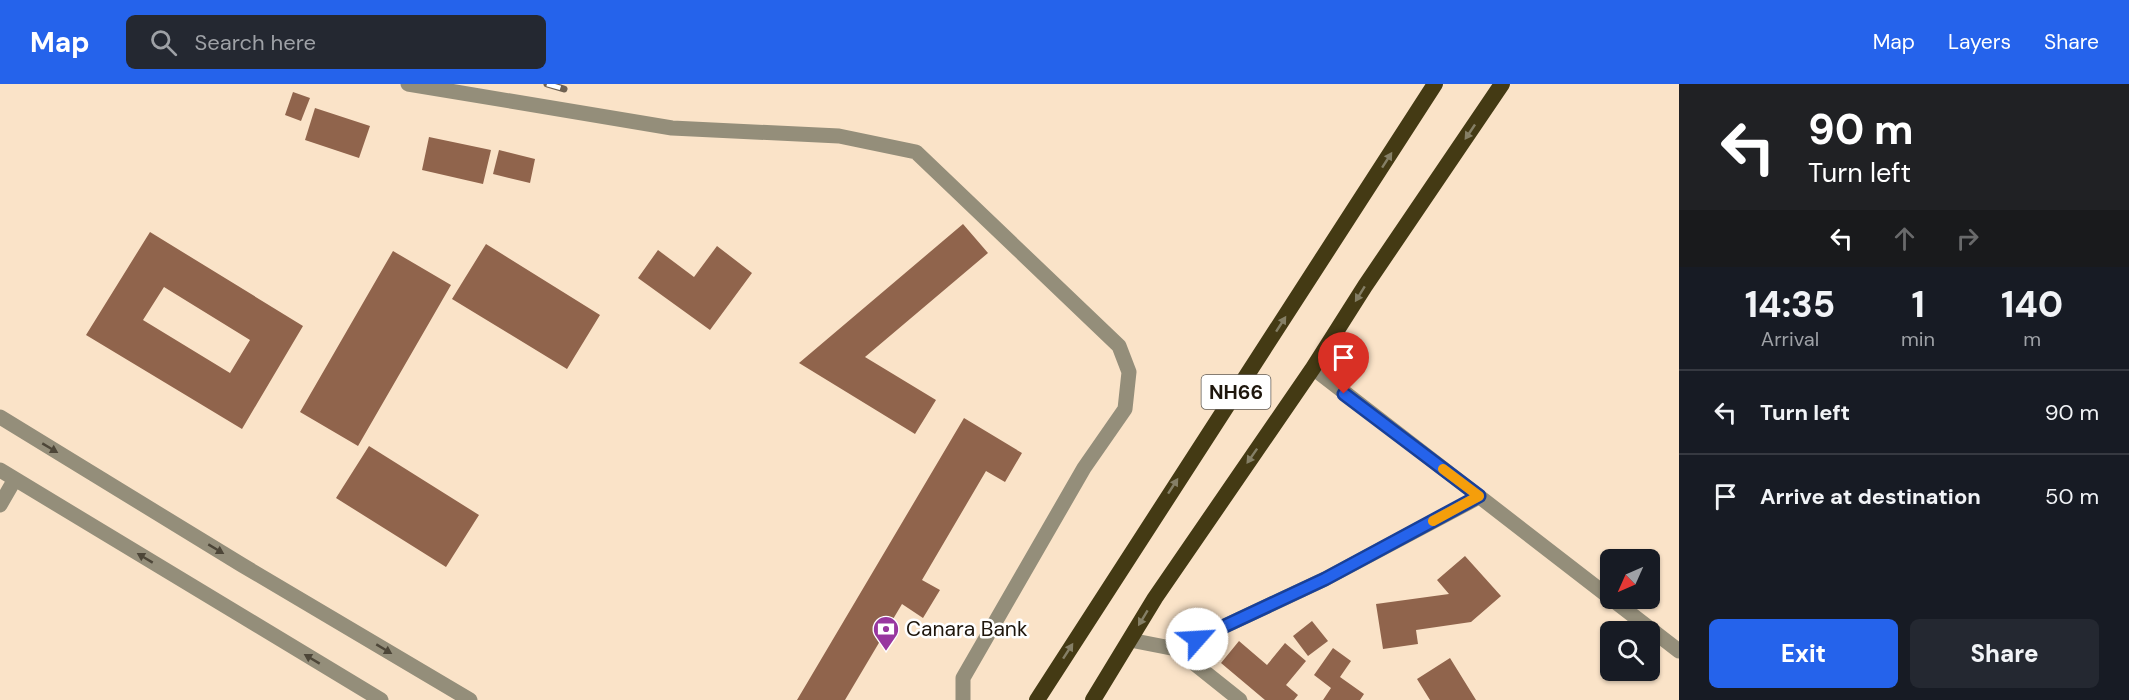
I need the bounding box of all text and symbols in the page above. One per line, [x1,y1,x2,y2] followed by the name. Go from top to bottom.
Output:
[126,15,546,69] search box
[30,24,90,61] text: Map
[147,26,180,59] icon: search
[195,28,316,57] text: Search here
[1873,28,1915,56] text: Map
[1948,28,2011,56] text: Layers
[2044,28,2099,56] text: Share
[1808,102,1914,157] text: 90 m
[1709,108,1787,186] icon: left
[1464,124,1475,141] one-way arrow
[1381,152,1392,168] one-way arrow
[1808,155,1911,190] text: Turn left
[1825,222,1858,255] icon: left
[1888,222,1921,255] icon: ahead
[1951,222,1984,255] icon: right
[1745,281,1835,328] text: 14:35
[1911,281,1925,328] text: 1
[2001,281,2063,328] text: 140
[1355,286,1366,302] one-way arrow
[1275,316,1286,332] one-way arrow
[1761,326,1819,352] text: Arrival
[1901,326,1935,352] text: min
[2023,326,2041,352] text: m
[1318,332,1369,394] pin
[1327,341,1360,374] icon: arrive
[1202,375,1270,409] road number: NH66
[1709,396,1742,429] icon: left
[1760,398,1850,427] text: Turn left
[2045,398,2099,427] text: 90 m
[42,442,58,453] one-way arrow
[1247,448,1258,464] one-way arrow
[1168,478,1179,494] one-way arrow
[1709,480,1742,513] icon: arrive
[1760,482,1981,511] text: Arrive at destination
[2045,482,2099,511] text: 50 m
[208,544,224,555] one-way arrow
[1600,549,1660,609] north arrow
[1600,549,1660,681] map controls
[137,553,153,564] one-way arrow
[1165,607,1229,671] position arrow
[1138,610,1148,627] one-way arrow
[871,614,901,652] bank icon: Canara Bank
[906,615,1028,643] place label: Canara Bank
[1709,619,1898,688] button: Exit
[1910,619,2099,688] button: Share
[1600,621,1660,681] button: search
[1063,643,1074,659] one-way arrow
[376,644,393,654] one-way arrow
[304,654,320,665] one-way arrow

